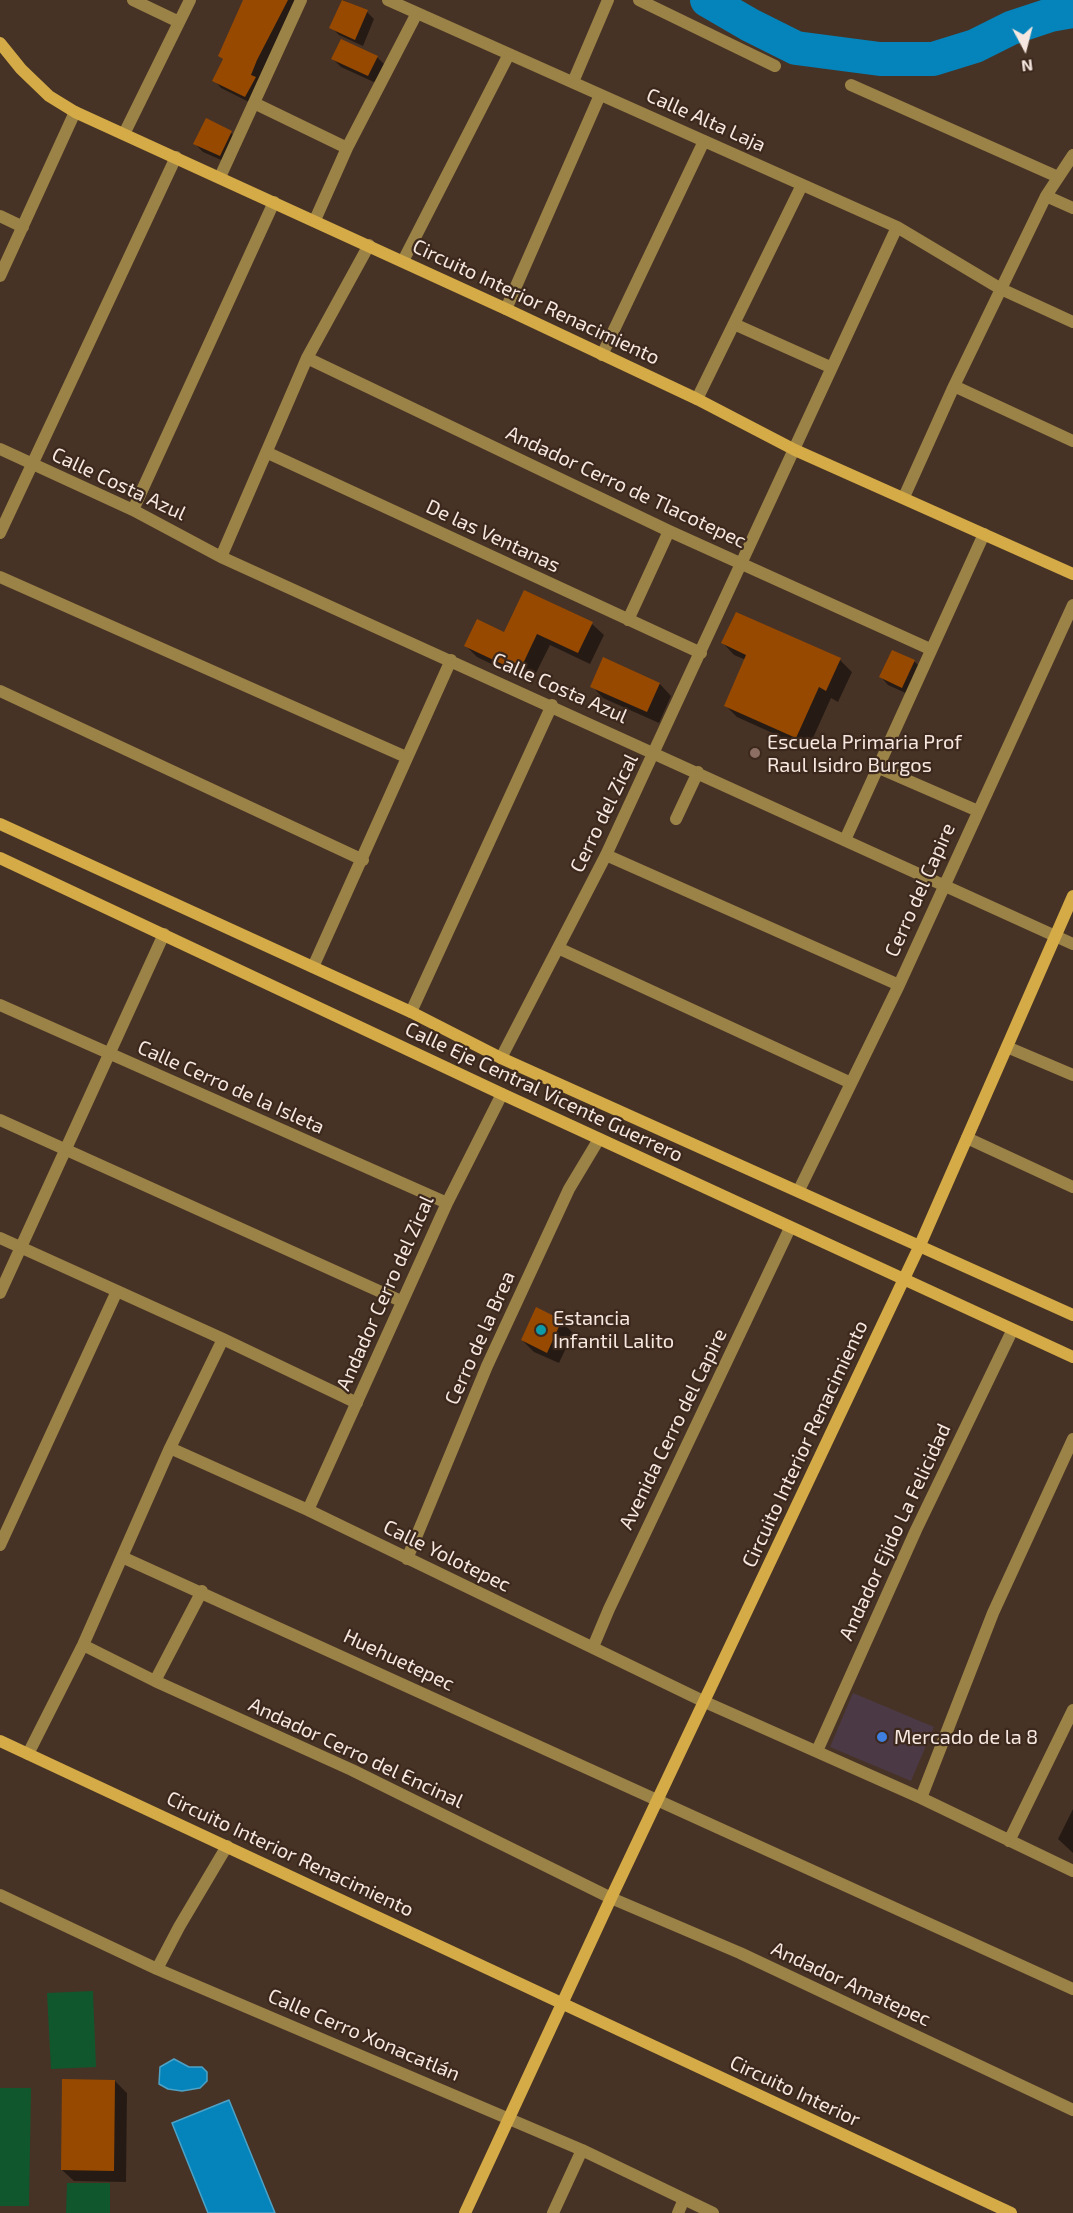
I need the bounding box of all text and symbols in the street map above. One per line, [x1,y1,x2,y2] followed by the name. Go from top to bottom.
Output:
[995,18,1055,78] north arrow
[1020,56,1034,76] text: N
[643,83,769,157] street label: Calle Alta Laja
[409,234,663,370] street label: Circuito Interior Renacimiento
[502,421,750,553] street label: Andador Cerro de Tlacotepec
[48,442,190,526] street label: Calle Costa Azul
[422,494,564,578] street label: De las Ventanas
[489,647,631,729] street label: Calle Costa Azul
[767,730,962,777] place label: Escuela Primaria Prof Raul Isidro Burgos
[748,746,762,760] marker: Escuela Primaria Prof Raul Isidro Burgos
[565,750,643,876] street label: Cerro del Zical
[880,819,960,961] street label: Cerro del Capire
[401,1017,687,1167] street label: Calle Eje Central Vicente Guerrero
[134,1035,328,1139] street label: Calle Cerro de la Isleta
[331,1192,439,1394] street label: Andador Cerro del Zical
[440,1267,520,1409] street label: Cerro de la Brea
[553,1306,674,1353] place label: Estancia Infantil Lalito
[737,1317,873,1571] street label: Circuito Interior Renacimiento
[534,1323,548,1337] marker: Estancia Infantil Lalito
[614,1325,732,1533] street label: Avenida Cerro del Capire
[834,1420,956,1644] street label: Andador Ejido La Felicidad
[379,1515,515,1597] street label: Calle Yolotepec
[340,1624,458,1696] street label: Huehuetepec
[245,1693,467,1813] street label: Andador Cerro del Encinal
[894,1725,1038,1749] place label: Mercado de la 8
[875,1730,889,1744] marker: Mercado de la 8
[163,1786,417,1922] street label: Circuito Interior Renacimiento
[767,1937,935,2031] street label: Andador Amatepec
[264,1984,464,2086] street label: Calle Cerro Xonacatlán
[726,2050,864,2132] street label: Circuito Interior

